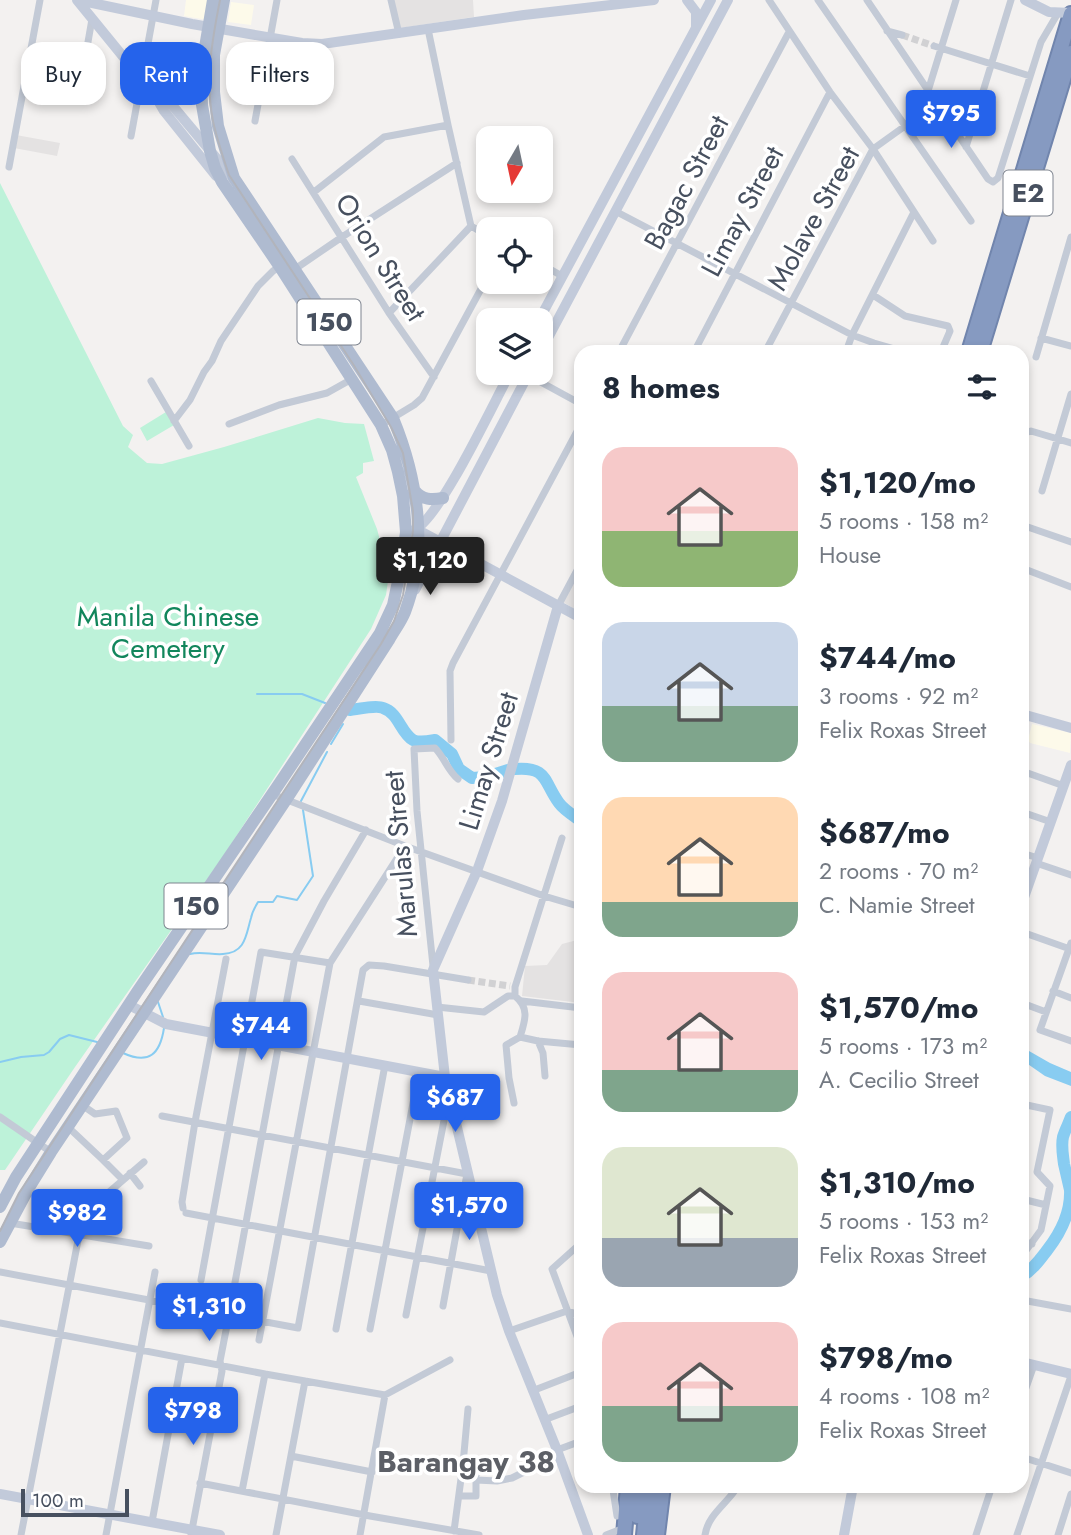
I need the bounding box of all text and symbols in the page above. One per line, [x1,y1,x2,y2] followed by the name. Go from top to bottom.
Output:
[21,42,106,105] chip: Buy
[120,42,212,105] chip: Rent
[226,42,334,105] chip: Filters
[910,90,992,150] pin: $795
[922,96,980,130] text: $795
[634,107,739,257] street label: Bagac Street
[476,126,553,203] north arrow
[476,126,553,385] map controls
[691,138,794,284] street label: Limay Street
[757,138,870,298] street label: Molave Street
[1004,170,1052,216] road number: E2
[325,185,436,330] street label: Orion Street
[476,217,553,294] button: locate
[298,300,360,344] road number: 150
[476,308,553,385] button: layers
[602,366,720,409] text: 8 homes
[963,368,1001,406] icon: filters
[819,461,976,504] text: $1,120/mo
[658,475,742,559] icon: home
[819,504,988,538] text: 5 rooms · 158 m²
[373,538,487,597] pin: $1,120
[819,538,881,572] text: House
[392,543,468,577] text: $1,120
[77,596,259,669] park label: Manila Chinese Cemetery
[819,636,956,679] text: $744/mo
[658,650,742,734] icon: home
[819,679,978,713] text: 3 rooms · 92 m²
[448,687,529,835] street label: Limay Street
[819,713,986,747] text: Felix Roxas Street
[373,769,428,939] street label: Marulas Street
[819,811,950,854] text: $687/mo
[658,825,742,909] icon: home
[819,854,978,888] text: 2 rooms · 70 m²
[164,884,228,928] road number: 150
[819,888,975,922] text: C. Namie Street
[819,986,978,1029] text: $1,570/mo
[658,1000,742,1084] icon: home
[220,1002,302,1062] pin: $744
[231,1008,291,1042] text: $744
[819,1029,987,1063] text: 5 rooms · 173 m²
[819,1063,979,1097] text: A. Cecilio Street
[414,1074,496,1134] pin: $687
[426,1080,484,1114] text: $687
[819,1161,975,1204] text: $1,310/mo
[658,1175,742,1259] icon: home
[412,1182,526,1242] pin: $1,570
[430,1188,508,1222] text: $1,570
[36,1190,118,1249] pin: $982
[47,1195,107,1229] text: $982
[819,1204,988,1238] text: 5 rooms · 153 m²
[819,1238,986,1272] text: Felix Roxas Street
[152,1284,266,1343] pin: $1,310
[172,1289,246,1323] text: $1,310
[819,1336,953,1379] text: $798/mo
[658,1350,742,1434] icon: home
[819,1379,989,1413] text: 4 rooms · 108 m²
[152,1388,234,1447] pin: $798
[164,1393,222,1427] text: $798
[819,1413,986,1447] text: Felix Roxas Street
[377,1440,555,1483] district label: Barangay 38
[21,1486,130,1518] scale bar
[32,1487,84,1514] text: 100 m

